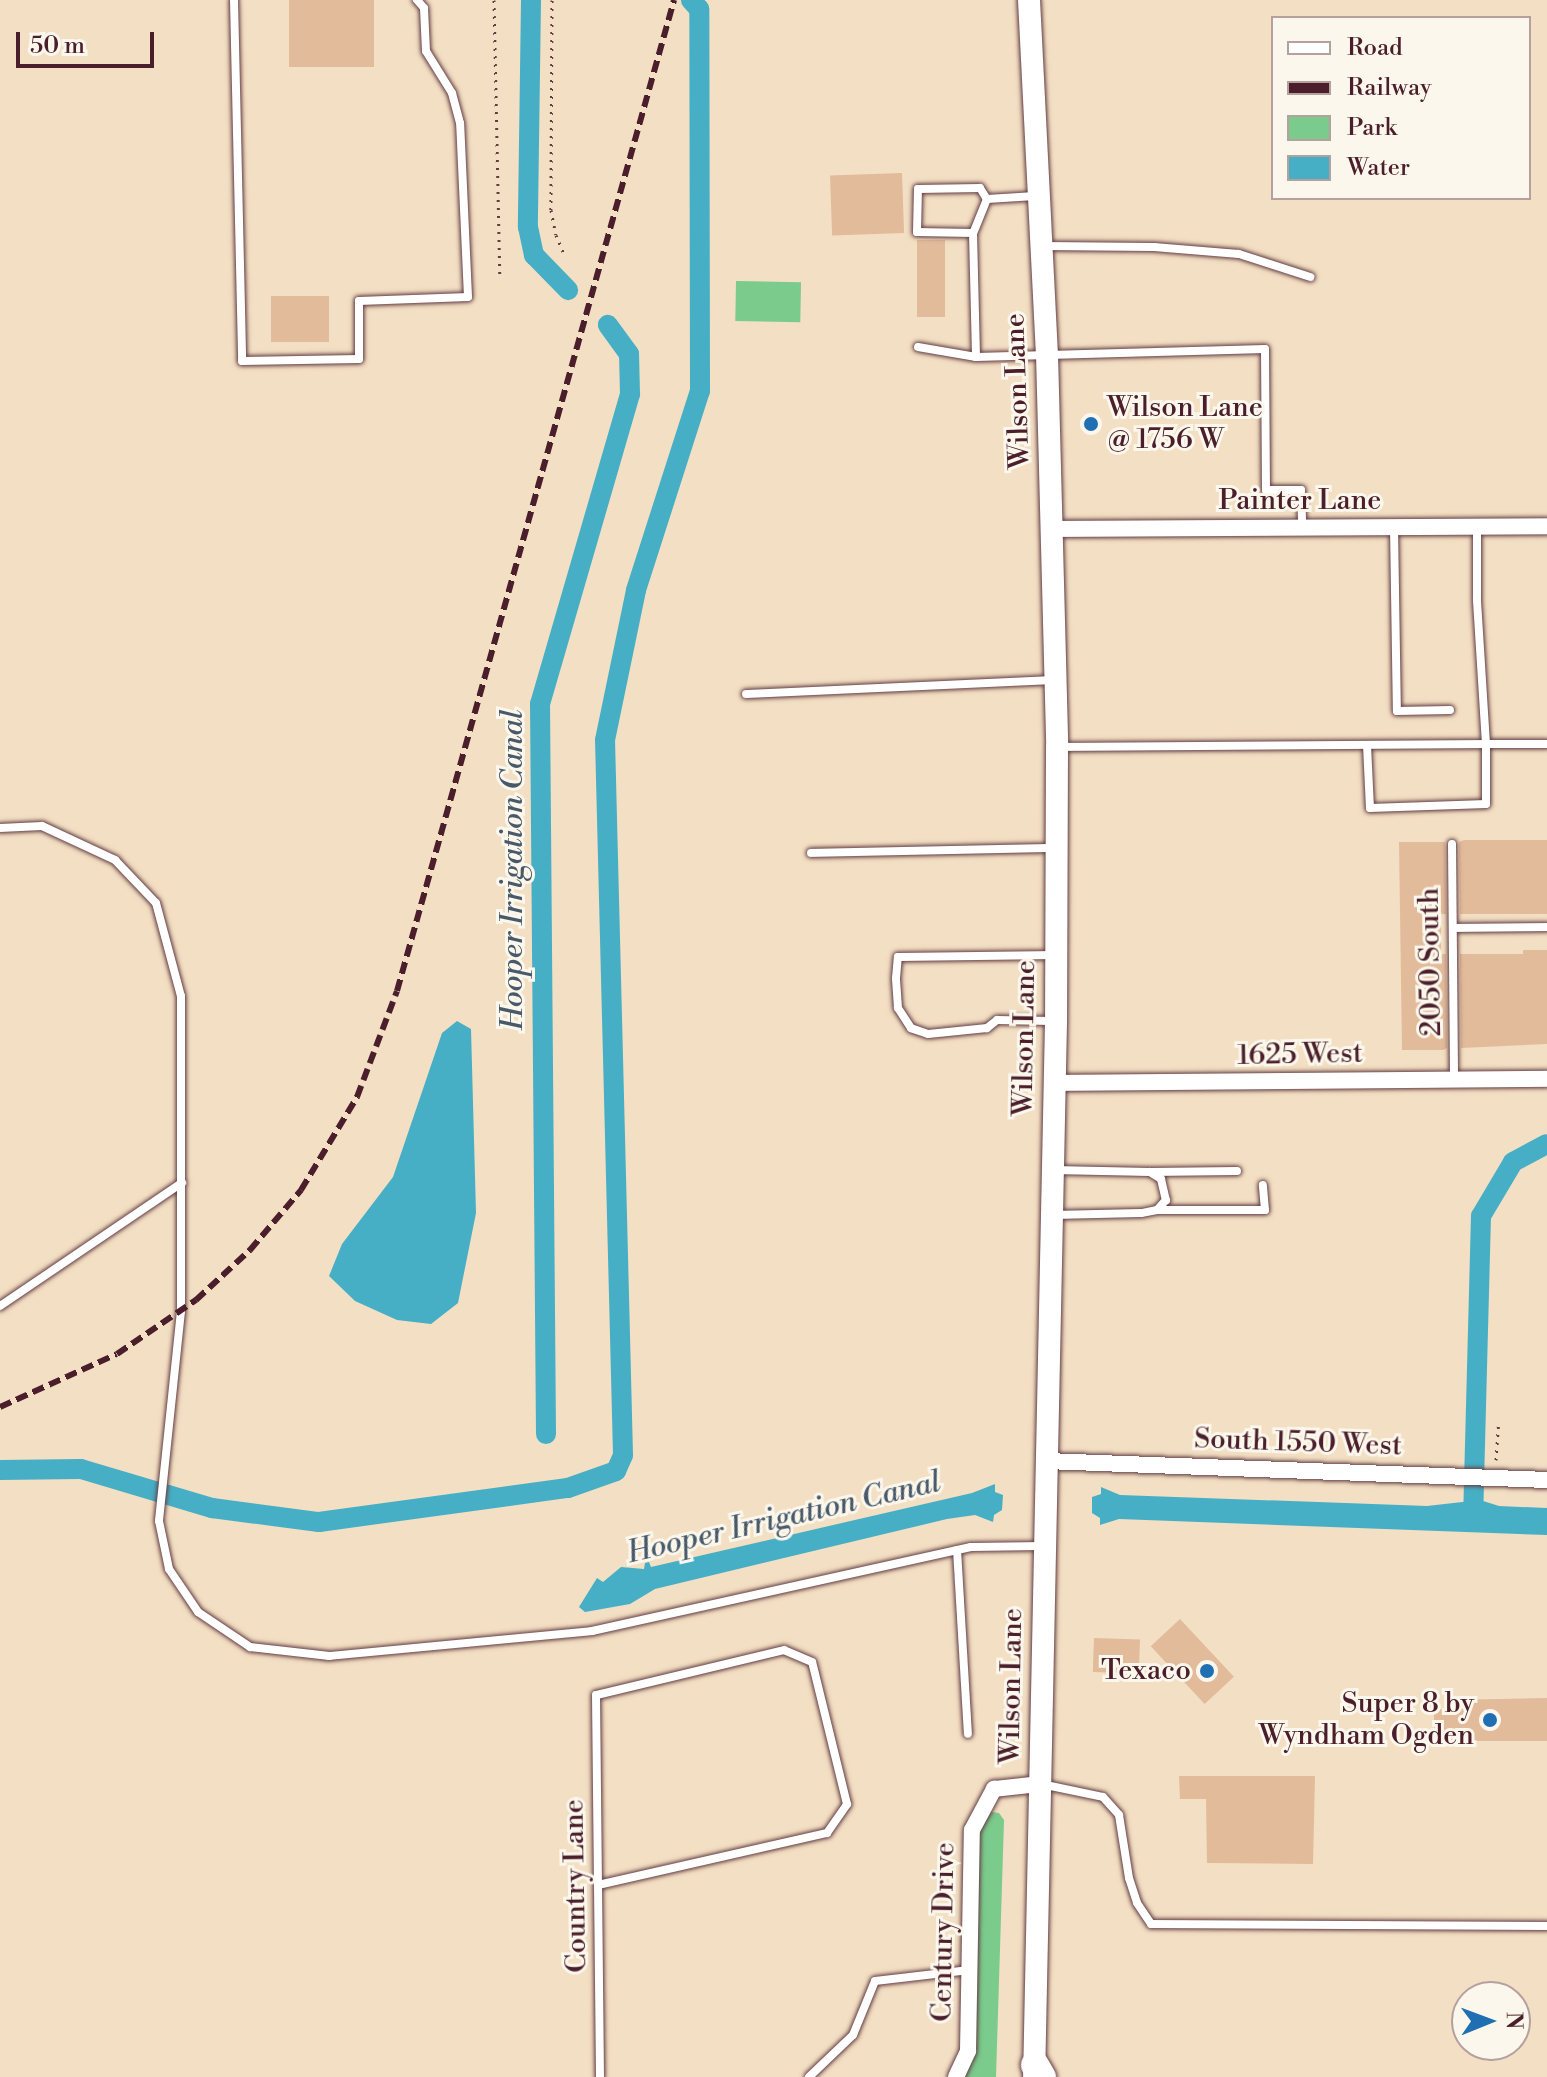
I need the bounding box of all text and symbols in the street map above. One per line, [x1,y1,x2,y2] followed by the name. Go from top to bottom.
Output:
[20,16,158,66] scale bar
[1271,16,1531,200] legend
[30,31,85,61] text: 50 m
[1347,33,1403,63] text: Road
[1347,73,1432,103] text: Railway
[1347,113,1397,143] text: Park
[1347,153,1410,183] text: Water
[998,313,1038,469] street label: Wilson Lane
[1107,391,1263,457] place label: Wilson Lane @ 1756 W
[1082,415,1100,433] marker: Wilson Lane @ 1756 W
[1218,484,1382,518] street label: Painter Lane
[495,710,531,1030] water label: Hooper Irrigation Canal
[1413,887,1449,1037] street label: 2050 South
[1007,960,1043,1116] street label: Wilson Lane
[1237,1037,1363,1073] street label: 1625 West
[1194,1423,1402,1463] street label: South 1550 West
[624,1464,944,1572] water label: Hooper Irrigation Canal
[994,1608,1030,1764] street label: Wilson Lane
[1101,1654,1191,1688] place label: Texaco
[1198,1662,1216,1680] marker: Texaco
[1259,1687,1474,1753] place label: Super 8 by Wyndham Ogden
[1481,1711,1499,1729] marker: Super 8 by Wyndham Ogden
[558,1799,594,1973] street label: Country Lane
[926,1842,962,2022] street label: Century Drive
[1451,1981,1531,2061] north arrow
[1500,2012,1527,2030] text: N

